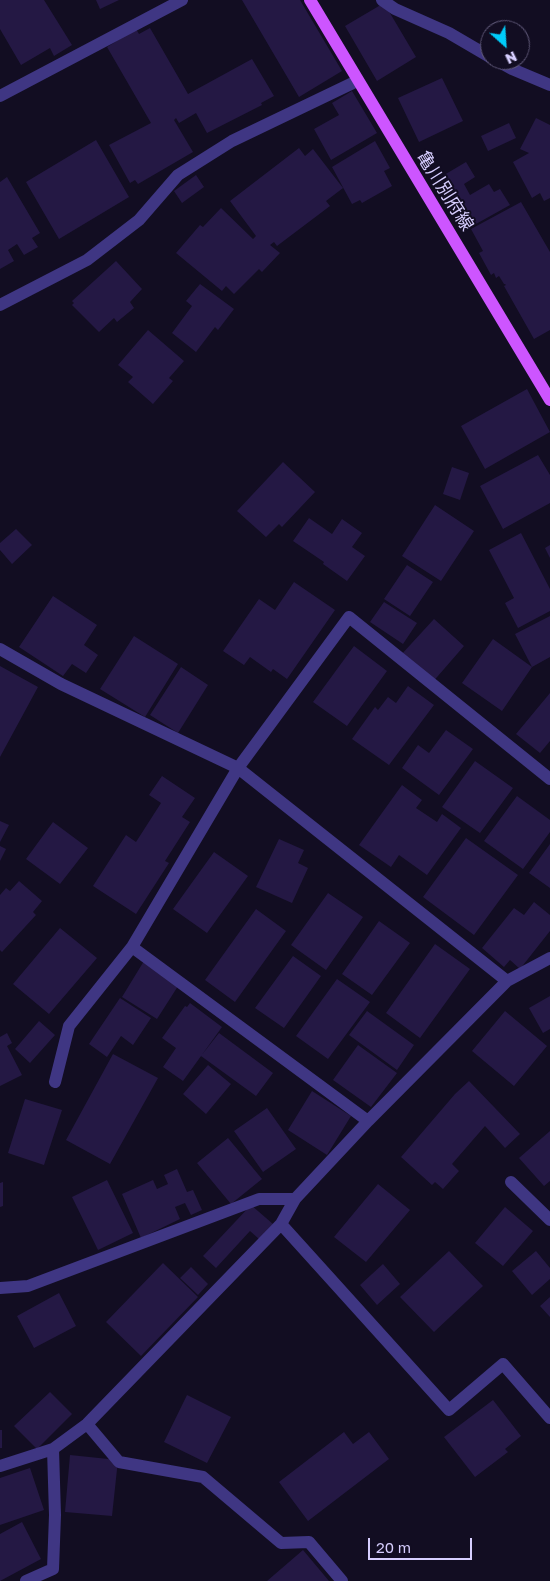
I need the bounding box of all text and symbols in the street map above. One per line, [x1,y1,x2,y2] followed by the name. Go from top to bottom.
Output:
[480,20,530,70] north arrow
[503,48,520,68] text: N
[412,147,478,235] street label: 亀川別府線
[370,1528,474,1560] scale bar
[376,1538,411,1556] text: 20 m

